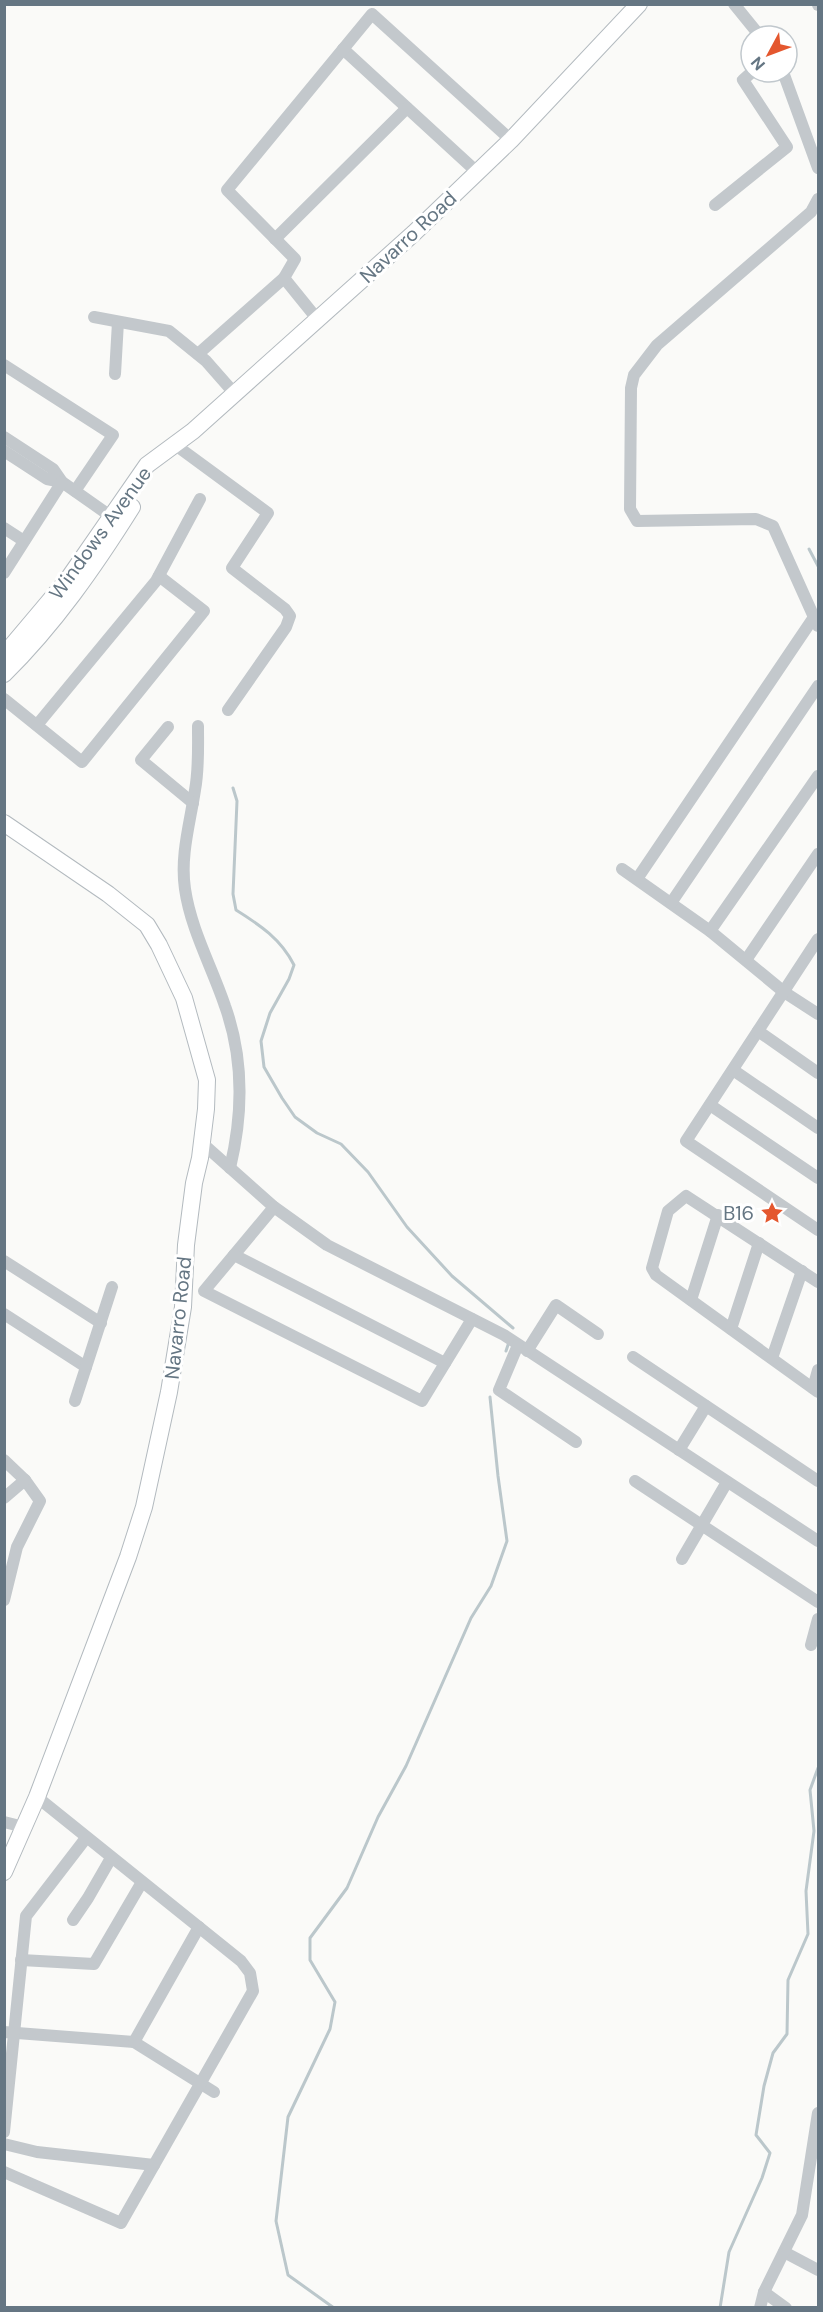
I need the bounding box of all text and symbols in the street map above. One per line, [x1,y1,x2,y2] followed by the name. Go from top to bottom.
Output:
[739,24,799,84] north arrow
[746,52,770,75] text: N
[354,185,462,289] street label: Navarro Road
[43,461,157,605] street label: Windows Avenue
[723,1200,754,1226] place label: B16
[759,1200,785,1226] place icon: B16
[159,1255,197,1381] street label: Navarro Road

